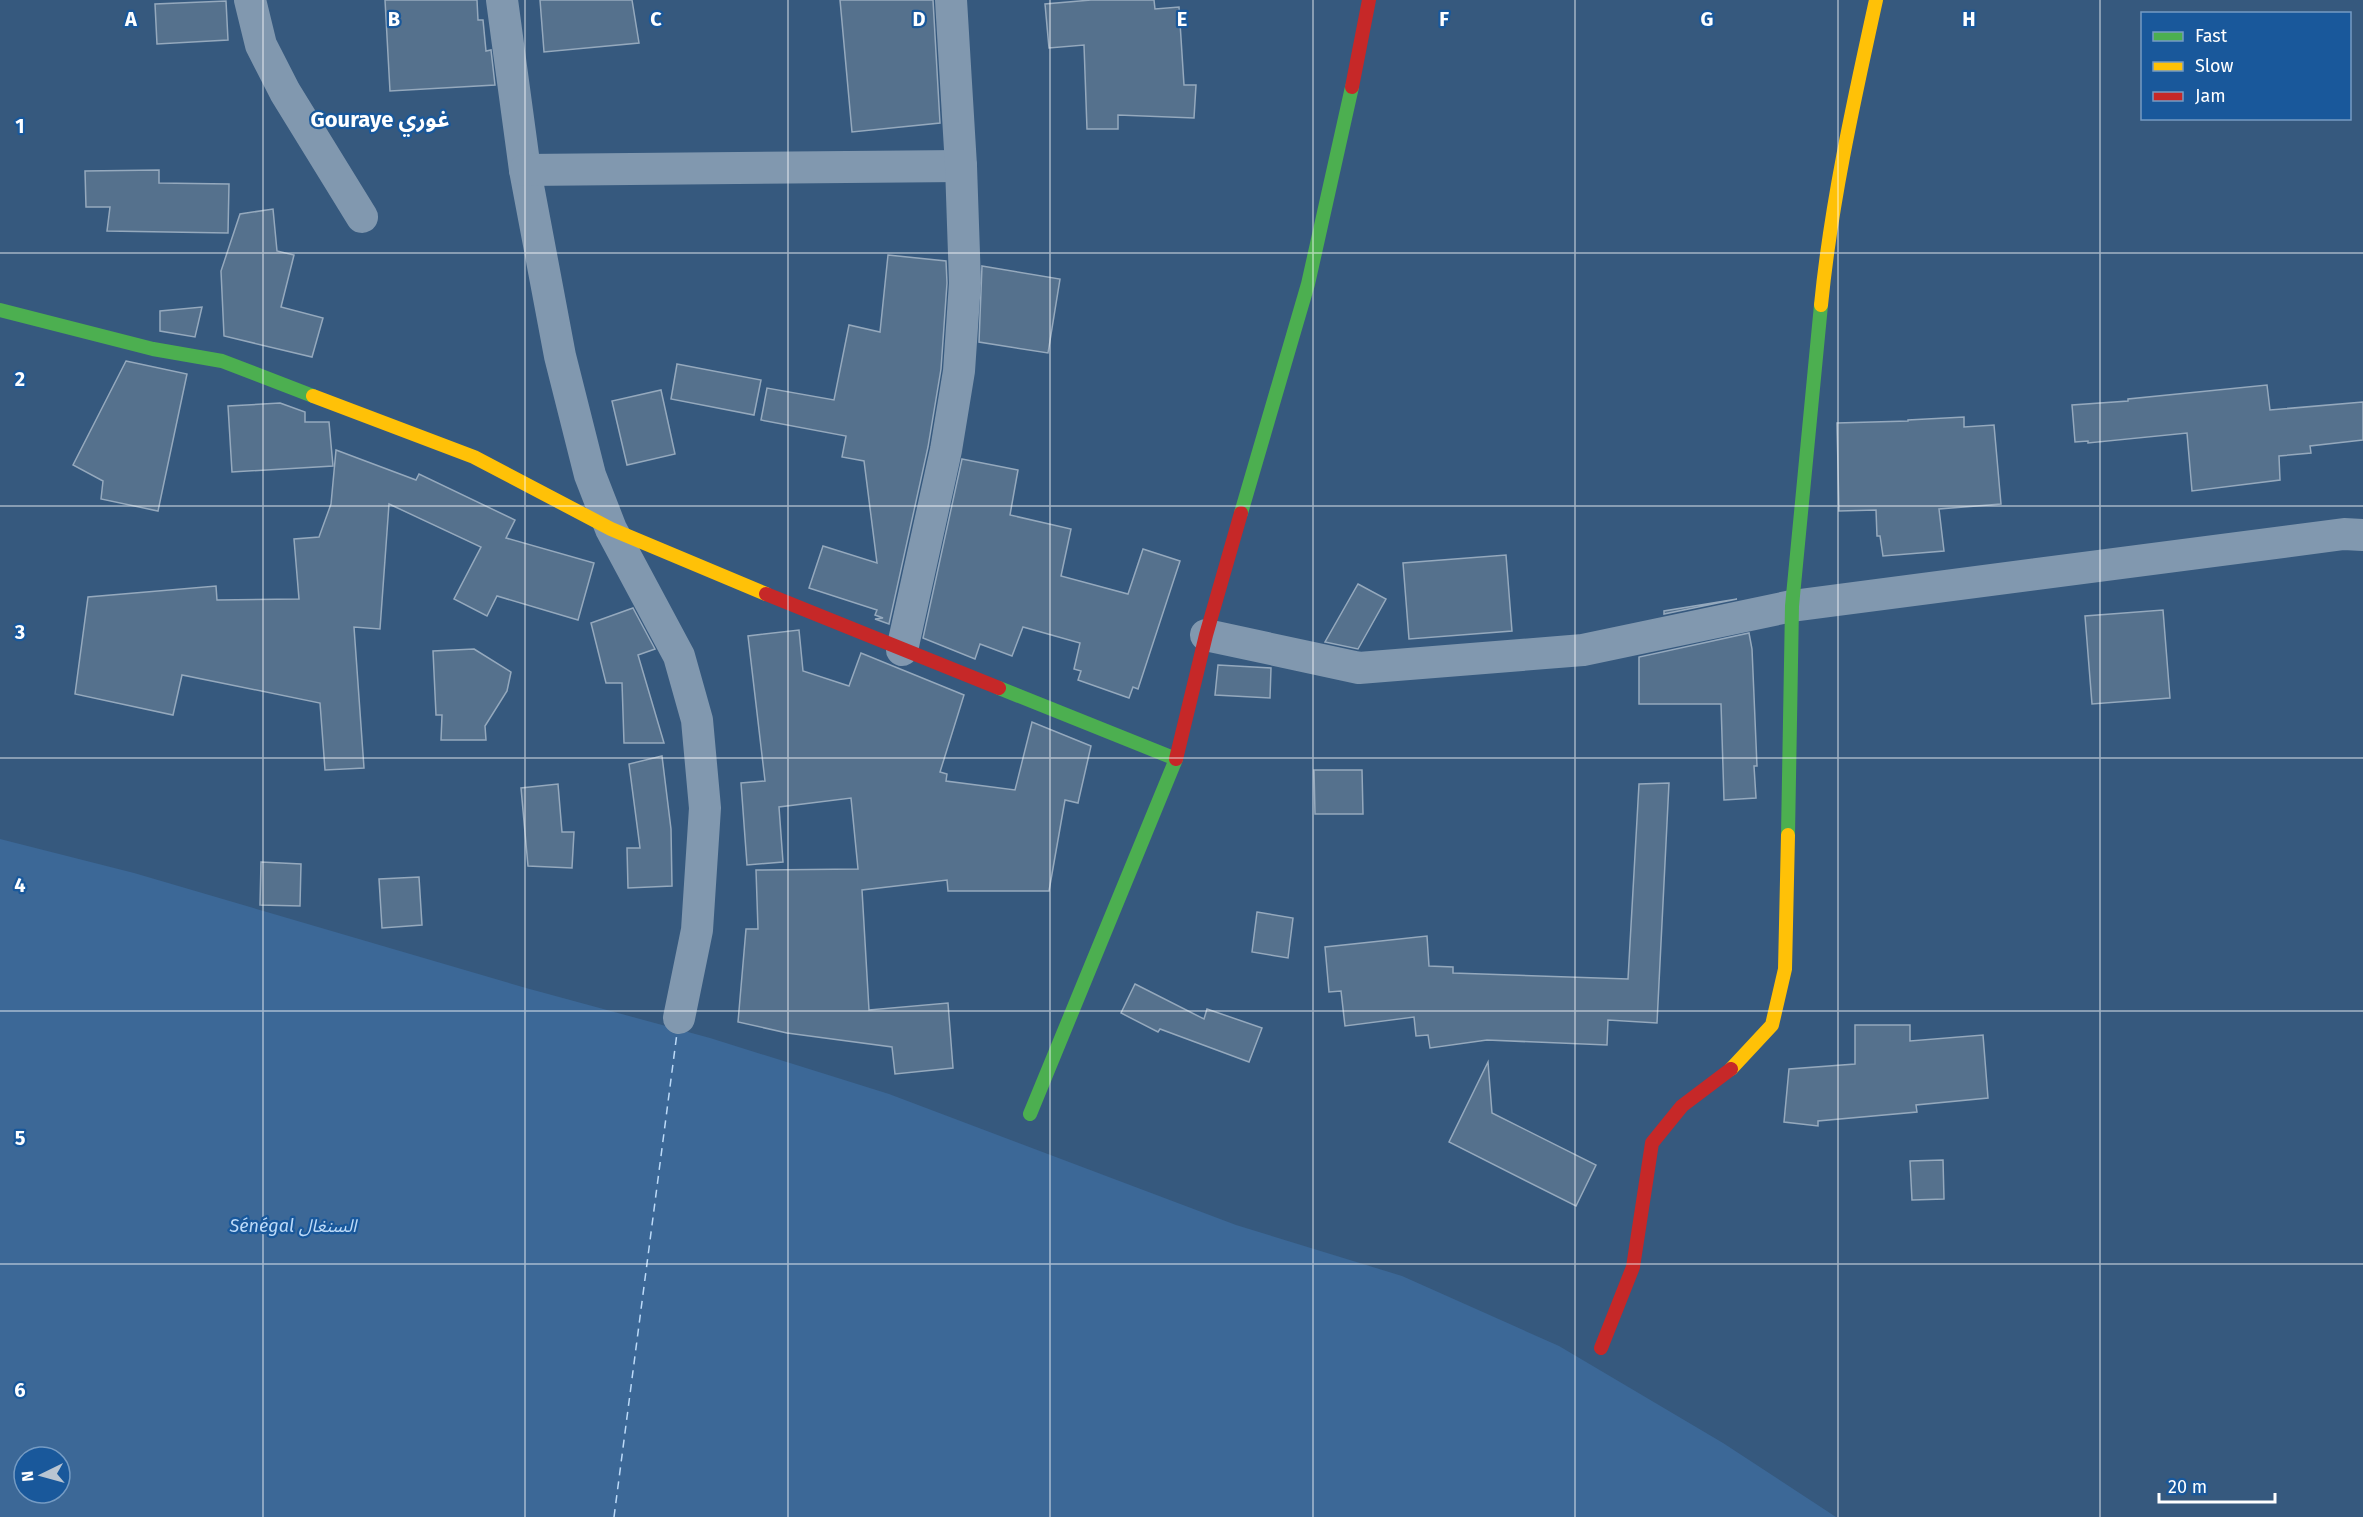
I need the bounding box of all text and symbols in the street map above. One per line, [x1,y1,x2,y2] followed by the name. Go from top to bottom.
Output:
[124,7,138,31] text: A
[388,7,400,31] text: B
[650,7,662,31] text: C
[912,7,926,31] text: D
[1177,7,1187,31] text: E
[1439,7,1449,31] text: F
[1701,7,1713,31] text: G
[1962,7,1976,31] text: H
[2141,12,2351,120] legend
[2195,25,2228,47] text: Fast
[2195,55,2234,77] text: Slow
[2195,85,2226,107] text: Jam
[311,106,449,137] district label: Gouraye غوري
[15,114,25,138] text: 1
[15,367,25,391] text: 2
[14,620,25,644] text: 3
[14,873,26,897] text: 4
[15,1126,26,1150] text: 5
[229,1215,358,1237] water label: Sénégal السنغال
[14,1378,26,1402] text: 6
[12,1445,72,1505] north arrow
[2159,1466,2274,1504] scale bar
[18,1470,37,1482] text: N
[2168,1476,2207,1498] text: 20 m

